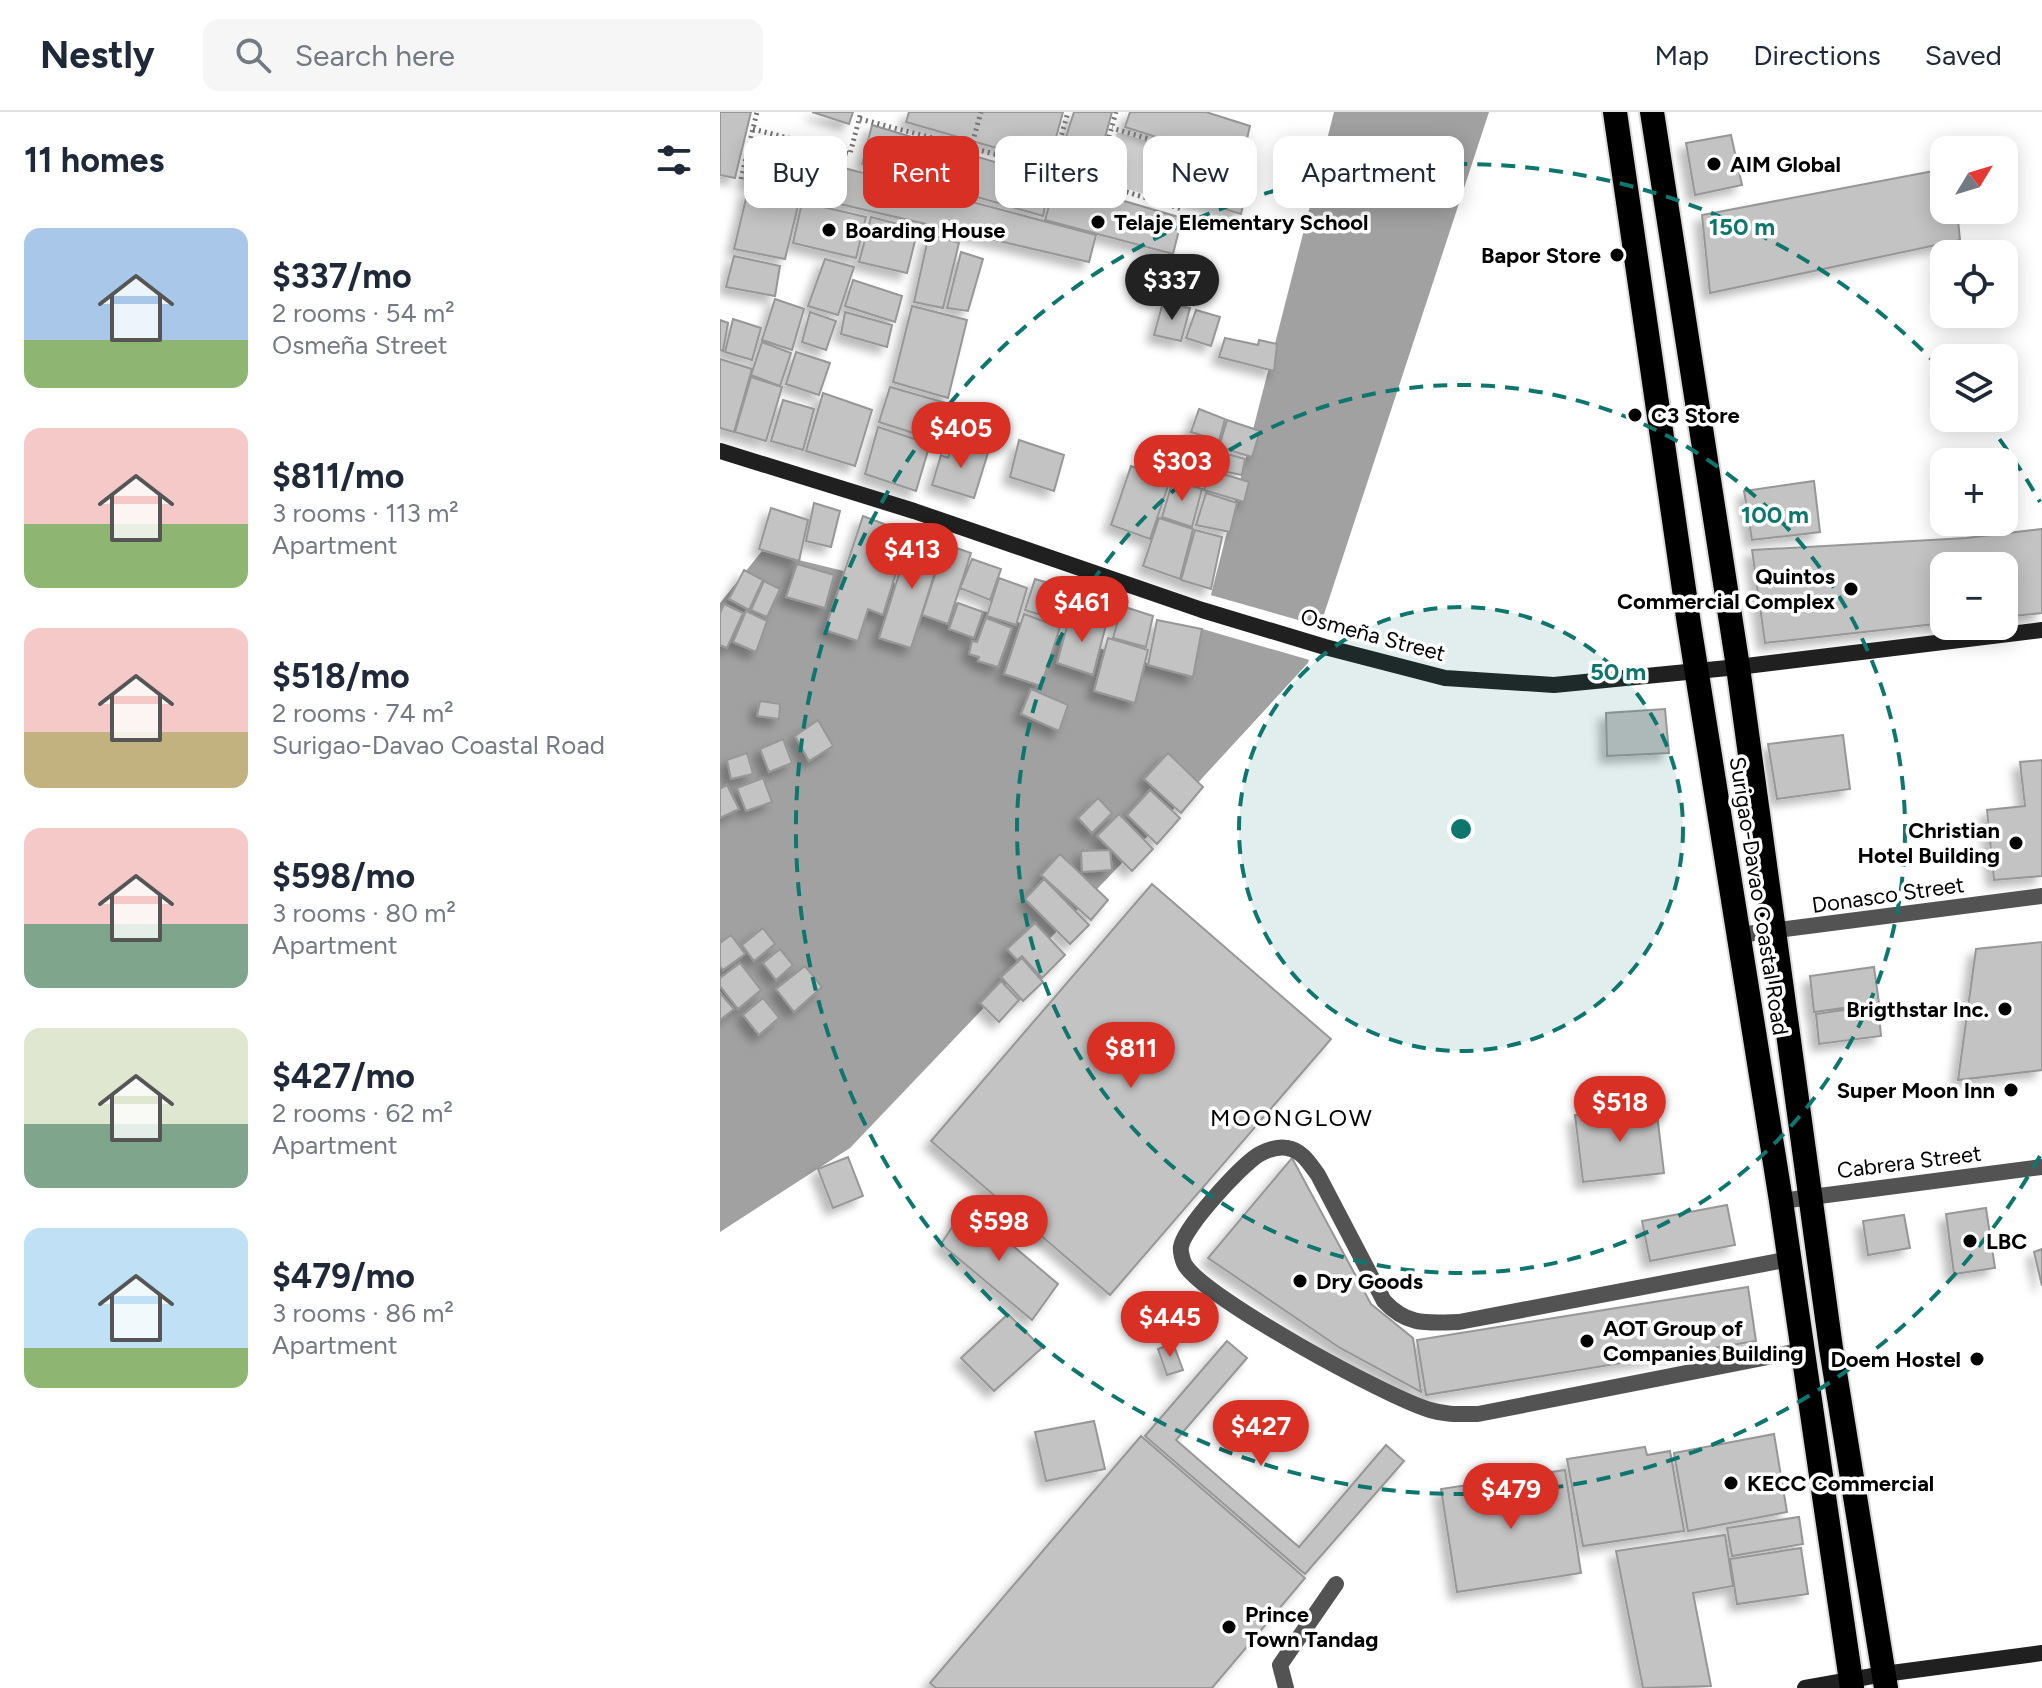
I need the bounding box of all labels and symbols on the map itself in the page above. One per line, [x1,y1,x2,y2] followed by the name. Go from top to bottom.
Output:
[1930,136,2018,224] north arrow
[1730,151,1841,178] place label: AIM Global
[1705,155,1723,173] marker: AIM Global
[1114,209,1368,236] place label: Telaje Elementary School
[1709,212,1775,241] text: 150 m
[1089,213,1107,231] marker: Telaje Elementary School
[845,217,1005,244] place label: Boarding House
[820,221,838,239] marker: Boarding House
[1481,242,1601,269] place label: Bapor Store
[1608,246,1626,264] marker: Bapor Store
[1125,254,1219,322] pin: $337
[914,402,1008,470] pin: $405
[1651,402,1740,429] place label: C3 Store
[1626,406,1644,424] marker: C3 Store
[1135,435,1229,503] pin: $303
[1741,500,1809,529] text: 100 m
[865,523,959,591] pin: $413
[1617,563,1835,615] place label: Quintos Commercial Complex
[1035,576,1129,644] pin: $461
[1842,580,1860,598] marker: Quintos Commercial Complex
[1298,603,1448,667] street label: Osmeña Street
[1590,657,1646,686] text: 50 m
[1724,755,1794,1037] street label: Surigao-Davao Coastal Road
[1447,815,1475,843] centre of rings
[1858,817,2000,869] place label: Christian Hotel Building
[2007,834,2025,852] marker: Christian Hotel Building
[1810,871,1966,919] street label: Donasco Street
[1846,996,1989,1023] place label: Brigthstar Inc.
[1996,1000,2014,1018] marker: Brigthstar Inc.
[1084,1022,1178,1090] pin: $811
[1573,1076,1667,1144] pin: $518
[1837,1077,1995,1104] place label: Super Moon Inn
[2002,1081,2020,1099] marker: Super Moon Inn
[1210,1103,1374,1132] district label: MOONGLOW
[1835,1140,1983,1184] street label: Cabrera Street
[952,1195,1046,1263] pin: $598
[1986,1228,2027,1255] place label: LBC
[1961,1232,1979,1250] marker: LBC
[1316,1268,1423,1295] place label: Dry Goods
[1291,1272,1309,1290] marker: Dry Goods
[1123,1291,1217,1359] pin: $445
[1603,1315,1804,1367] place label: AOT Group of Companies Building
[1578,1332,1596,1350] marker: AOT Group of Companies Building
[1830,1346,1961,1373] place label: Doem Hostel
[1968,1350,1986,1368] marker: Doem Hostel
[1214,1400,1308,1468] pin: $427
[1464,1463,1558,1531] pin: $479
[1747,1470,1934,1497] place label: KECC Commercial
[1722,1474,1740,1492] marker: KECC Commercial
[1245,1601,1378,1653] place label: Prince Town Tandag
[1220,1618,1238,1636] marker: Prince Town Tandag

